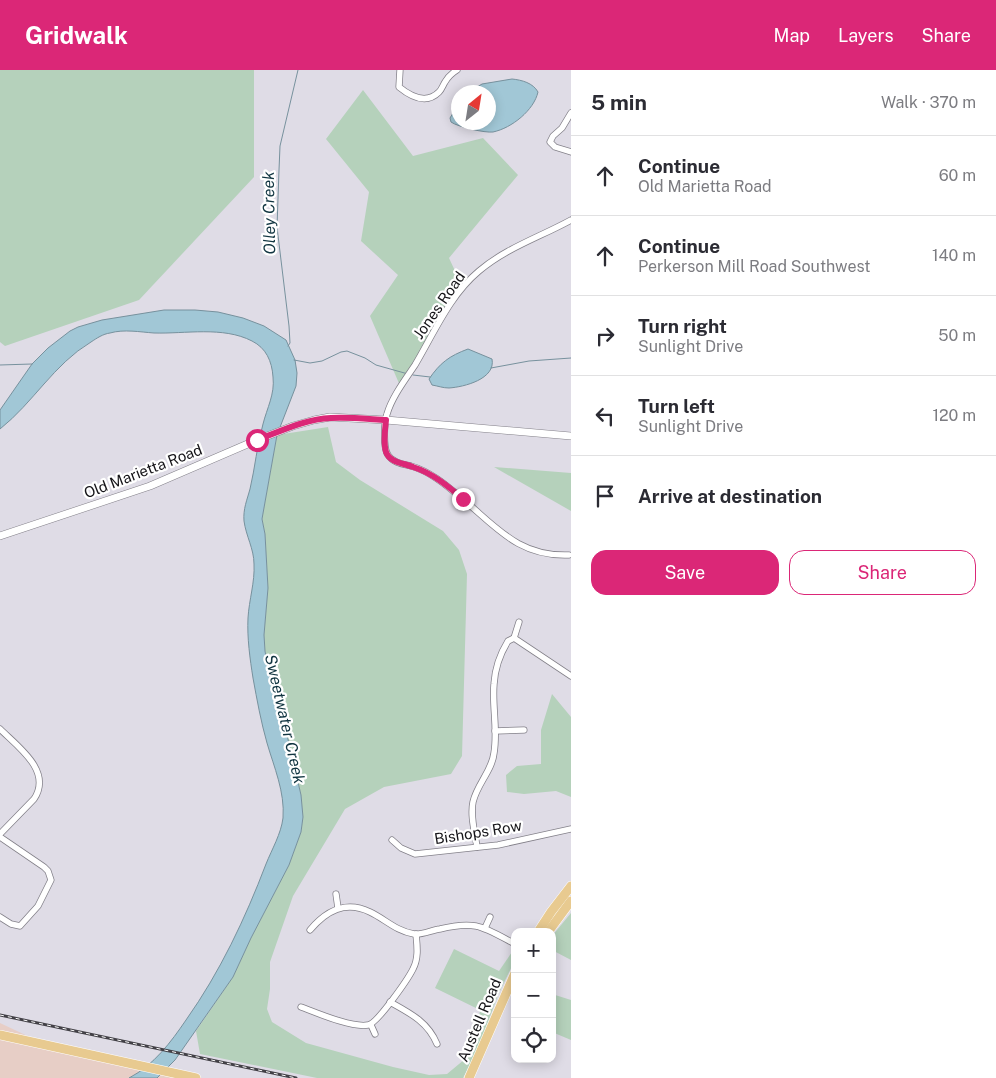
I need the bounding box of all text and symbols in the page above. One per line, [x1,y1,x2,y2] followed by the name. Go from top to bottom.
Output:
[25,21,128,49] text: Gridwalk
[774,25,810,46] text: Map
[838,25,894,46] text: Layers
[922,25,971,46] text: Share
[451,85,496,130] north arrow
[591,90,647,115] text: 5 min
[881,93,976,112] text: Walk · 370 m
[638,155,720,177] text: Continue
[591,162,619,190] icon: ahead
[939,166,976,185] text: 60 m
[259,171,279,255] water label: Olley Creek
[638,177,772,196] text: Old Marietta Road
[638,235,720,257] text: Continue
[591,242,619,270] icon: ahead
[932,246,976,265] text: 140 m
[638,257,871,276] text: Perkerson Mill Road Southwest
[410,268,468,342] street label: Jones Road
[638,315,727,337] text: Turn right
[591,322,619,350] icon: right
[938,326,976,345] text: 50 m
[638,337,743,356] text: Sunlight Drive
[638,395,715,417] text: Turn left
[591,402,619,430] icon: left
[932,406,976,425] text: 120 m
[638,417,743,436] text: Sunlight Drive
[246,429,269,452] route start
[81,441,205,501] street label: Old Marietta Road
[591,482,619,510] icon: arrive
[638,485,822,507] text: Arrive at destination
[452,488,475,511] route end
[591,550,779,595] button: Save
[789,550,976,595] button: Share
[261,652,309,786] water label: Sweetwater Creek
[433,817,523,847] street label: Bishops Row
[511,928,556,1063] map controls
[511,928,556,973] button: +
[511,973,556,1018] button: −
[454,976,504,1064] street label: Austell Road
[511,1018,556,1063] button: locate

